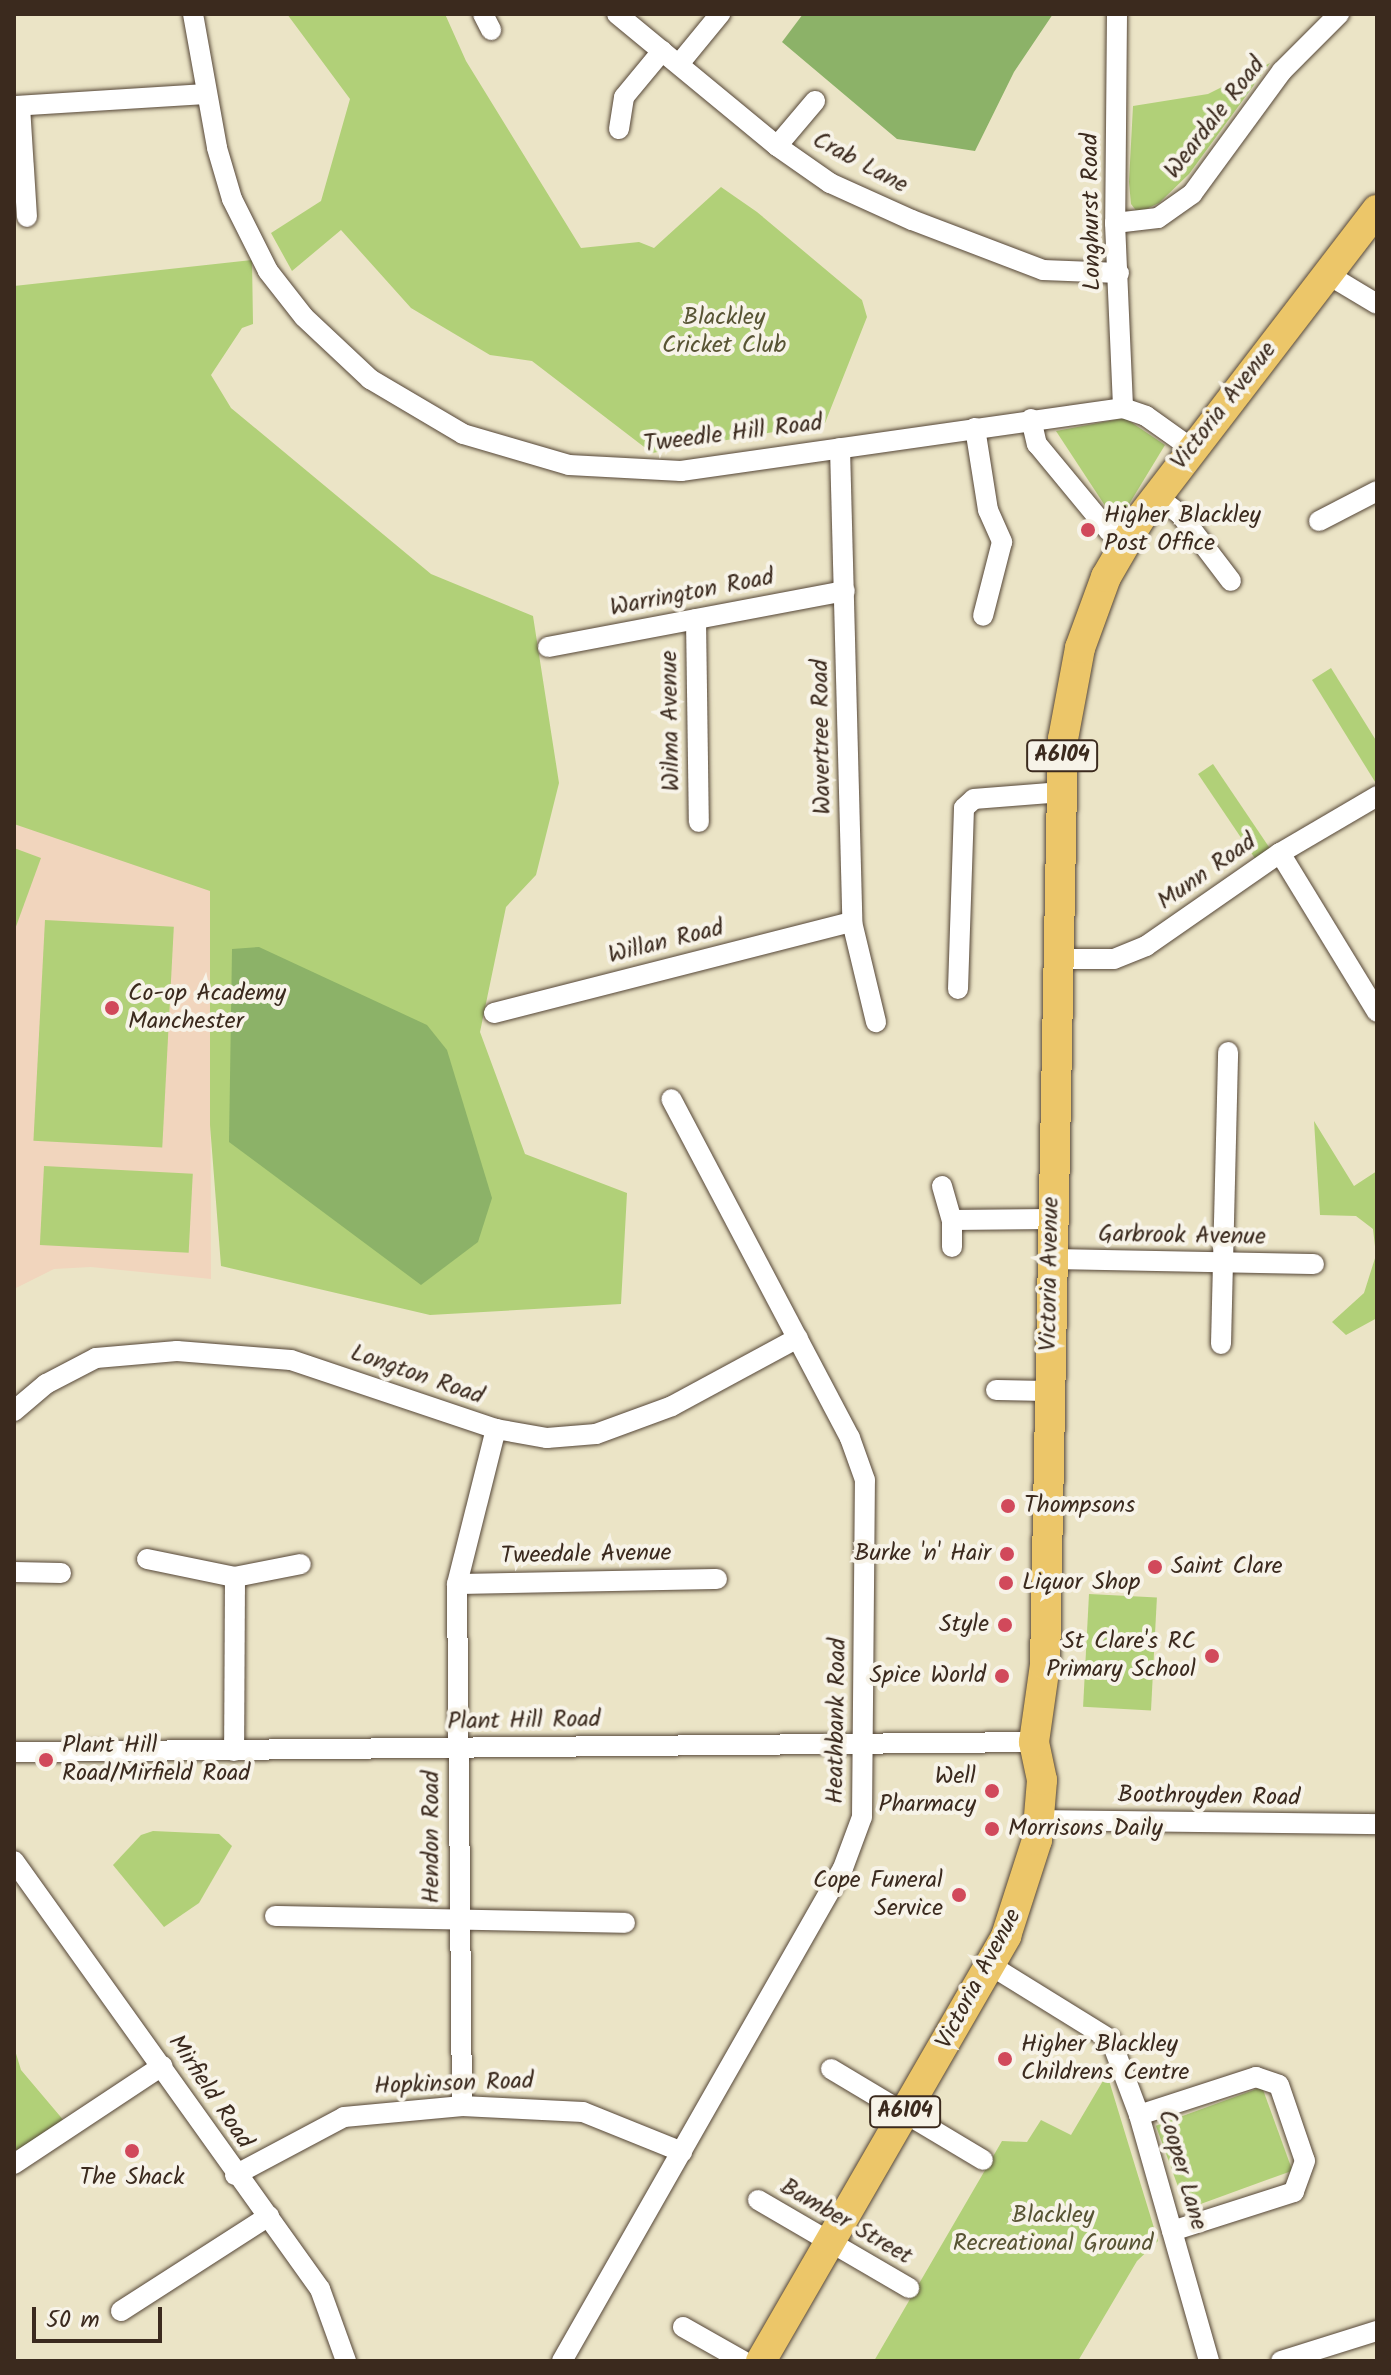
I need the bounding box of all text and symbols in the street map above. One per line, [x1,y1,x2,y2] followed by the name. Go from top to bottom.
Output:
[1159,51,1271,185] street label: Weardale Road
[807,126,913,200] street label: Crab Lane
[1076,133,1108,291] street label: Longhurst Road
[662,304,786,360] park label: Blackley Cricket Club
[1165,336,1283,476] street label: Victoria Avenue
[642,409,824,459] street label: Tweedle Hill Road
[1104,502,1261,558] place label: Higher Blackley Post Office
[1079,521,1097,539] marker: Higher Blackley Post Office
[608,563,776,623] street label: Warrington Road
[655,650,687,792] street label: Wilma Avenue
[806,659,838,815] street label: Wavertree Road
[1026,738,1098,774] road number: A6104
[1152,828,1262,916] street label: Munn Road
[605,914,727,970] street label: Willan Road
[128,980,286,1036] place label: Co-op Academy Manchester
[103,999,121,1017] marker: Co-op Academy Manchester
[1034,1197,1066,1351] street label: Victoria Avenue
[1098,1220,1266,1252] street label: Garbrook Avenue
[347,1339,487,1411] street label: Longton Road
[1024,1492,1135,1520] place label: Thompsons
[999,1497,1017,1515] marker: Thompsons
[500,1539,672,1571] street label: Tweedale Avenue
[854,1540,991,1568] place label: Burke 'n' Hair
[998,1545,1016,1563] marker: Burke 'n' Hair
[1171,1553,1283,1581] place label: Saint Clare
[1146,1558,1164,1576] marker: Saint Clare
[1022,1569,1140,1597] place label: Liquor Shop
[997,1574,1015,1592] marker: Liquor Shop
[939,1611,989,1639] place label: Style
[996,1616,1014,1634] marker: Style
[1046,1628,1196,1684] place label: St Clare's RC Primary School
[821,1638,853,1804] street label: Heathbank Road
[1203,1647,1221,1665] marker: St Clare's RC Primary School
[870,1662,986,1690] place label: Spice World
[993,1667,1011,1685] marker: Spice World
[447,1705,601,1737] street label: Plant Hill Road
[62,1732,250,1788] place label: Plant Hill Road/Mirfield Road
[37,1751,55,1769] marker: Plant Hill Road/Mirfield Road
[879,1763,976,1819] place label: Well Pharmacy
[418,1770,446,1904] street label: Hendon Road
[1117,1781,1301,1813] street label: Boothroyden Road
[983,1782,1001,1800] marker: Well Pharmacy
[1008,1815,1163,1843] place label: Morrisons Daily
[983,1820,1001,1838] marker: Morrisons Daily
[813,1867,943,1923] place label: Cope Funeral Service
[950,1886,968,1904] marker: Cope Funeral Service
[930,1904,1028,2054] street label: Victoria Avenue
[161,2029,259,2155] street label: Mirfield Road
[1021,2031,1189,2087] place label: Higher Blackley Childrens Centre
[996,2050,1014,2068] marker: Higher Blackley Childrens Centre
[374,2067,534,2101] street label: Hopkinson Road
[869,2094,941,2130] road number: A6104
[1151,2106,1213,2234] street label: Cooper Lane
[123,2142,141,2160] marker: The Shack
[80,2164,184,2192] place label: The Shack
[775,2173,917,2271] street label: Bamber Street
[953,2202,1153,2258] park label: Blackley Recreational Ground
[36,2291,166,2341] scale bar
[46,2301,100,2340] text: 50 m

